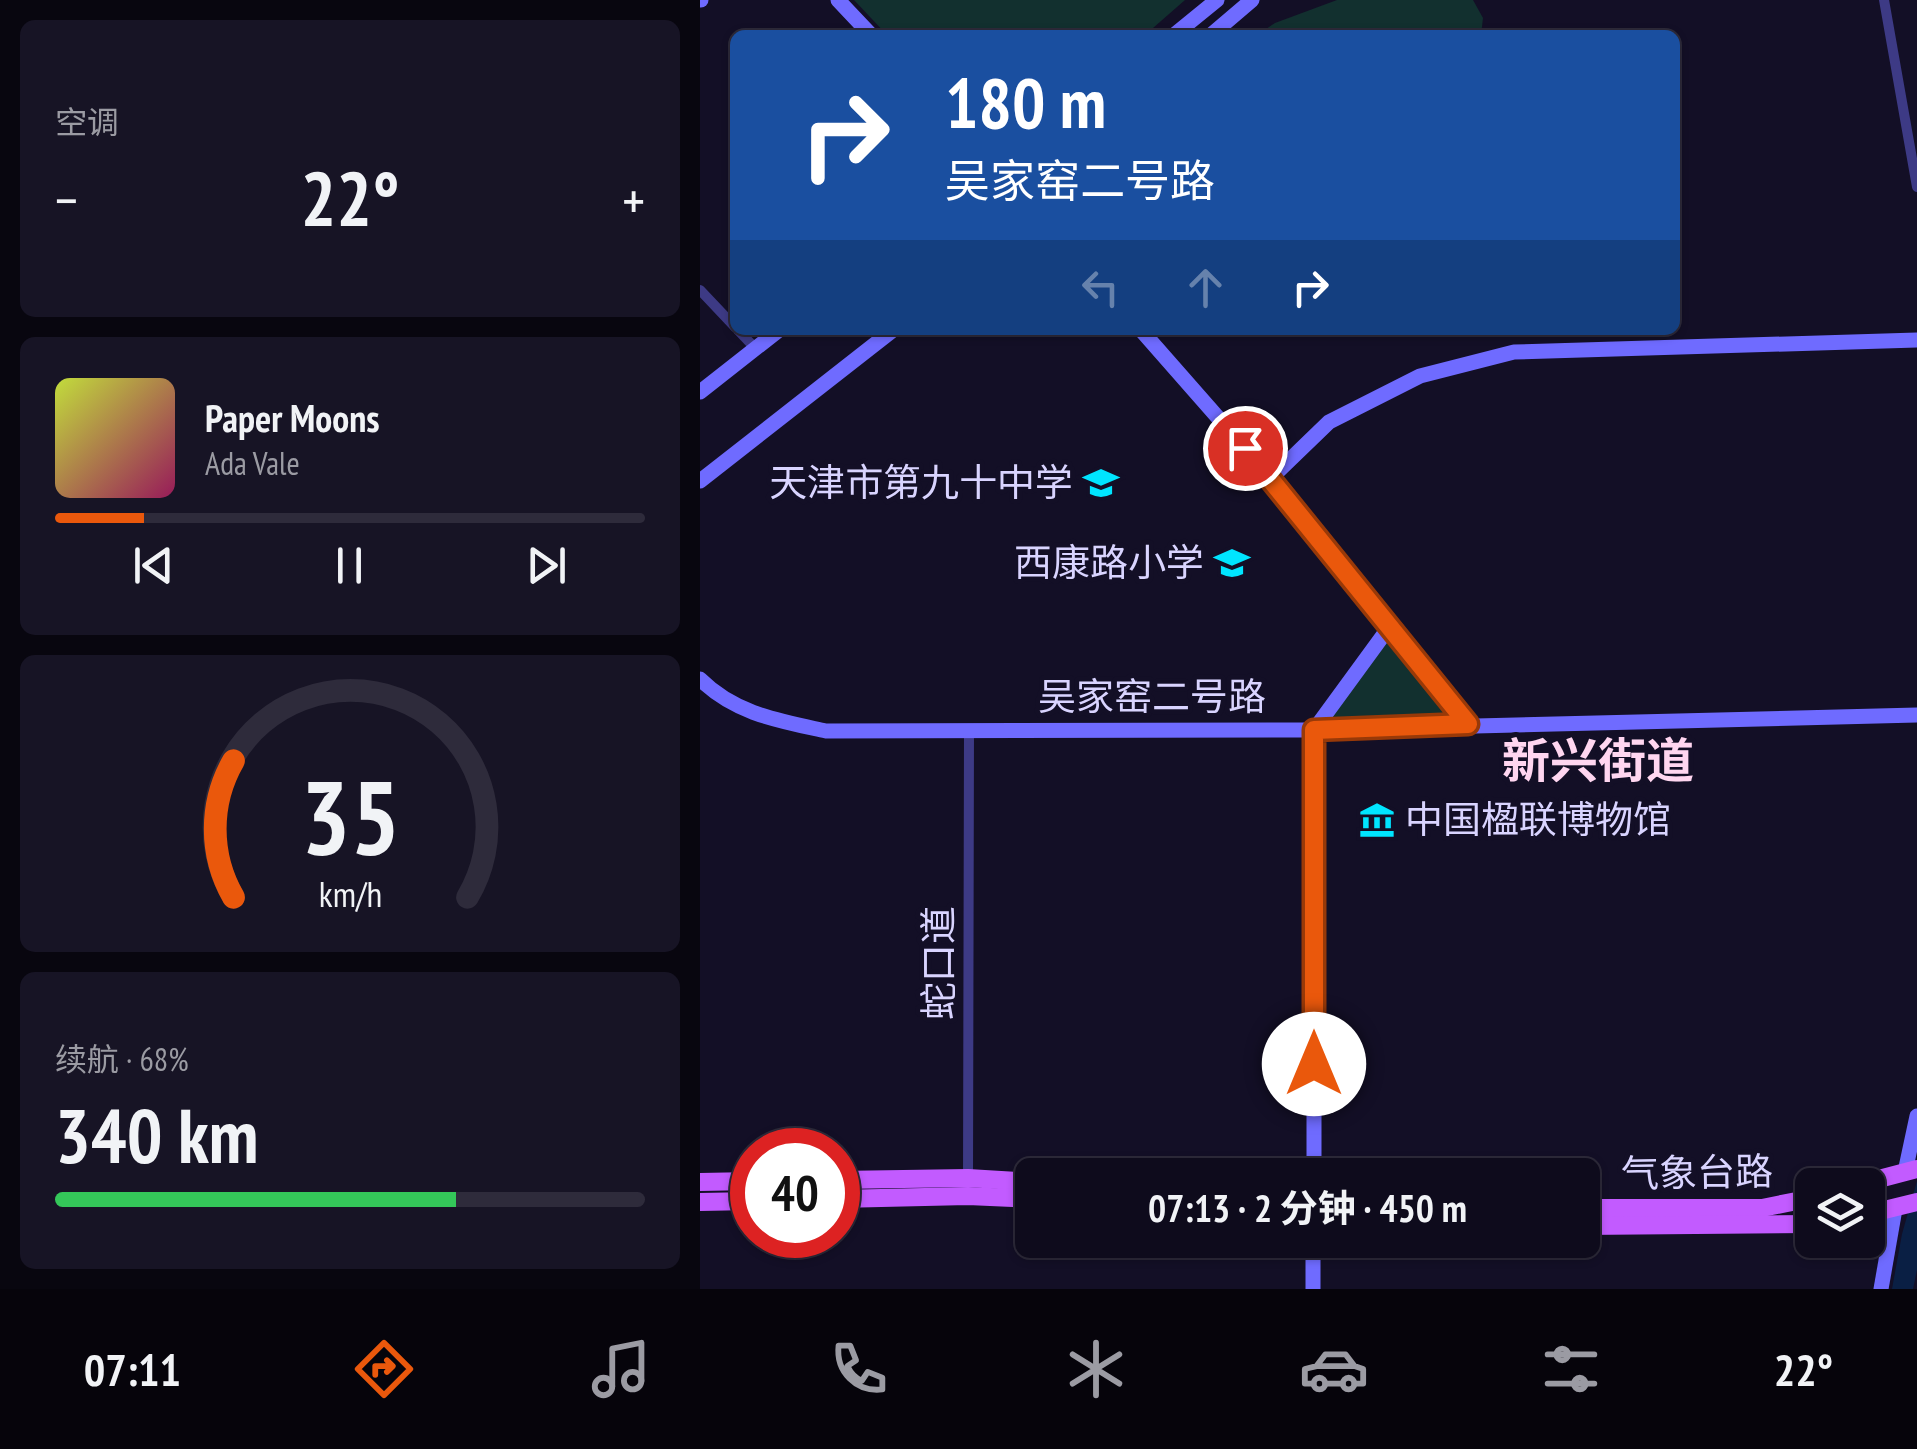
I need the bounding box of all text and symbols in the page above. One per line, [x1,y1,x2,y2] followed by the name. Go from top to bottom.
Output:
[945,57,1106,147] text: 180 m
[780,70,910,200] icon: right
[55,101,119,143] text: 空调
[300,150,400,247] text: 22°
[945,151,1215,209] text: 吴家窑二号路
[55,164,78,235] text: −
[622,164,645,235] text: +
[1073,260,1128,315] icon: left
[1178,260,1233,315] icon: ahead
[1283,260,1338,315] icon: right
[205,393,380,442] text: Paper Moons
[1203,406,1288,491] pin
[1218,421,1273,476] icon: arrive
[205,442,300,484] text: Ada Vale
[769,457,1073,506] place label: 天津市第九十中学
[1082,464,1120,502] school or university icon: 天津市第九十中学
[1014,537,1204,586] place label: 西康路小学
[126,538,181,593] icon: previous
[322,538,377,593] icon: pause
[519,538,574,593] icon: next
[1213,544,1251,582] school or university icon: 西康路小学
[1038,671,1266,720] street label: 吴家窑二号路
[1502,729,1694,791] district label: 新兴街道
[300,749,400,884] text: 35
[1405,794,1671,843] place label: 中国楹联博物馆
[1358,801,1396,839] museum icon: 中国楹联博物馆
[318,871,382,917] text: km/h
[913,906,962,1020] street label: 蛇口道
[1262,1012,1366,1116] position arrow
[55,1038,189,1080] text: 续航 · 68%
[55,1087,259,1184] text: 340 km
[730,1128,860,1258] speed limit sign: 40
[1621,1146,1773,1197] street label: 气象台路
[1795,1168,1885,1258] map controls
[1795,1168,1885,1258] button: layers
[1148,1183,1467,1232] text: 07:13 · 2 分钟 · 450 m
[349,1334,419,1404] icon: directions
[586,1334,656,1404] icon: music
[824,1334,894,1404] icon: phone
[1061,1334,1131,1404] icon: climate
[1299,1334,1369,1404] icon: car
[1536,1334,1606,1404] icon: filters
[84,1340,181,1398] text: 07:11
[1774,1340,1833,1398] text: 22°

